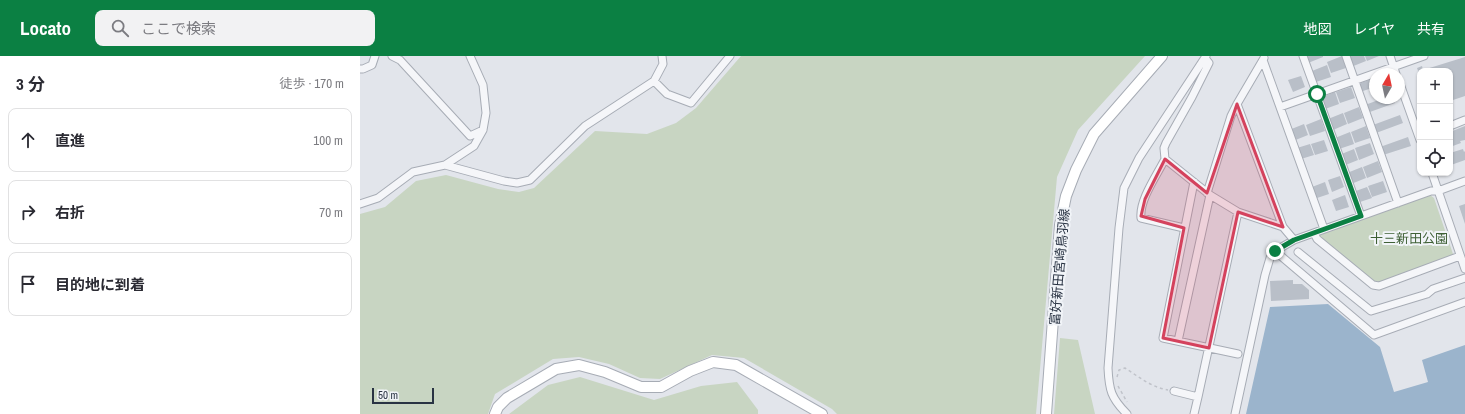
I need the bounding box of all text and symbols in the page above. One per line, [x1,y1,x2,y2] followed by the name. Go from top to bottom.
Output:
[95,10,375,46] search box
[20,15,71,41] text: Locato
[109,17,131,39] icon: search
[141,18,216,39] text: ここで検索
[1303,20,1331,38] text: 地図
[1353,20,1395,38] text: レイヤ
[1417,20,1445,38] text: 共有
[1369,68,1405,104] north arrow
[1417,68,1453,176] map controls
[1417,68,1453,104] button: +
[16,72,45,95] text: 3 分
[279,75,344,92] text: 徒歩 · 170 m
[1308,85,1326,103] route start
[1417,104,1453,140] button: −
[17,129,39,151] icon: ahead
[55,130,85,151] text: 直進
[313,132,343,149] text: 100 m
[1417,140,1453,176] button: locate
[17,201,39,223] icon: right
[55,202,85,223] text: 右折
[319,204,343,221] text: 70 m
[1046,208,1073,326] street label: 富好新田宮崎鳥羽線
[1370,230,1448,247] park label: 十三新田公園
[1266,242,1284,260] route end
[17,273,39,295] icon: arrive
[55,274,145,295] text: 目的地に到着
[372,386,434,405] scale bar
[378,388,398,402] text: 50 m

